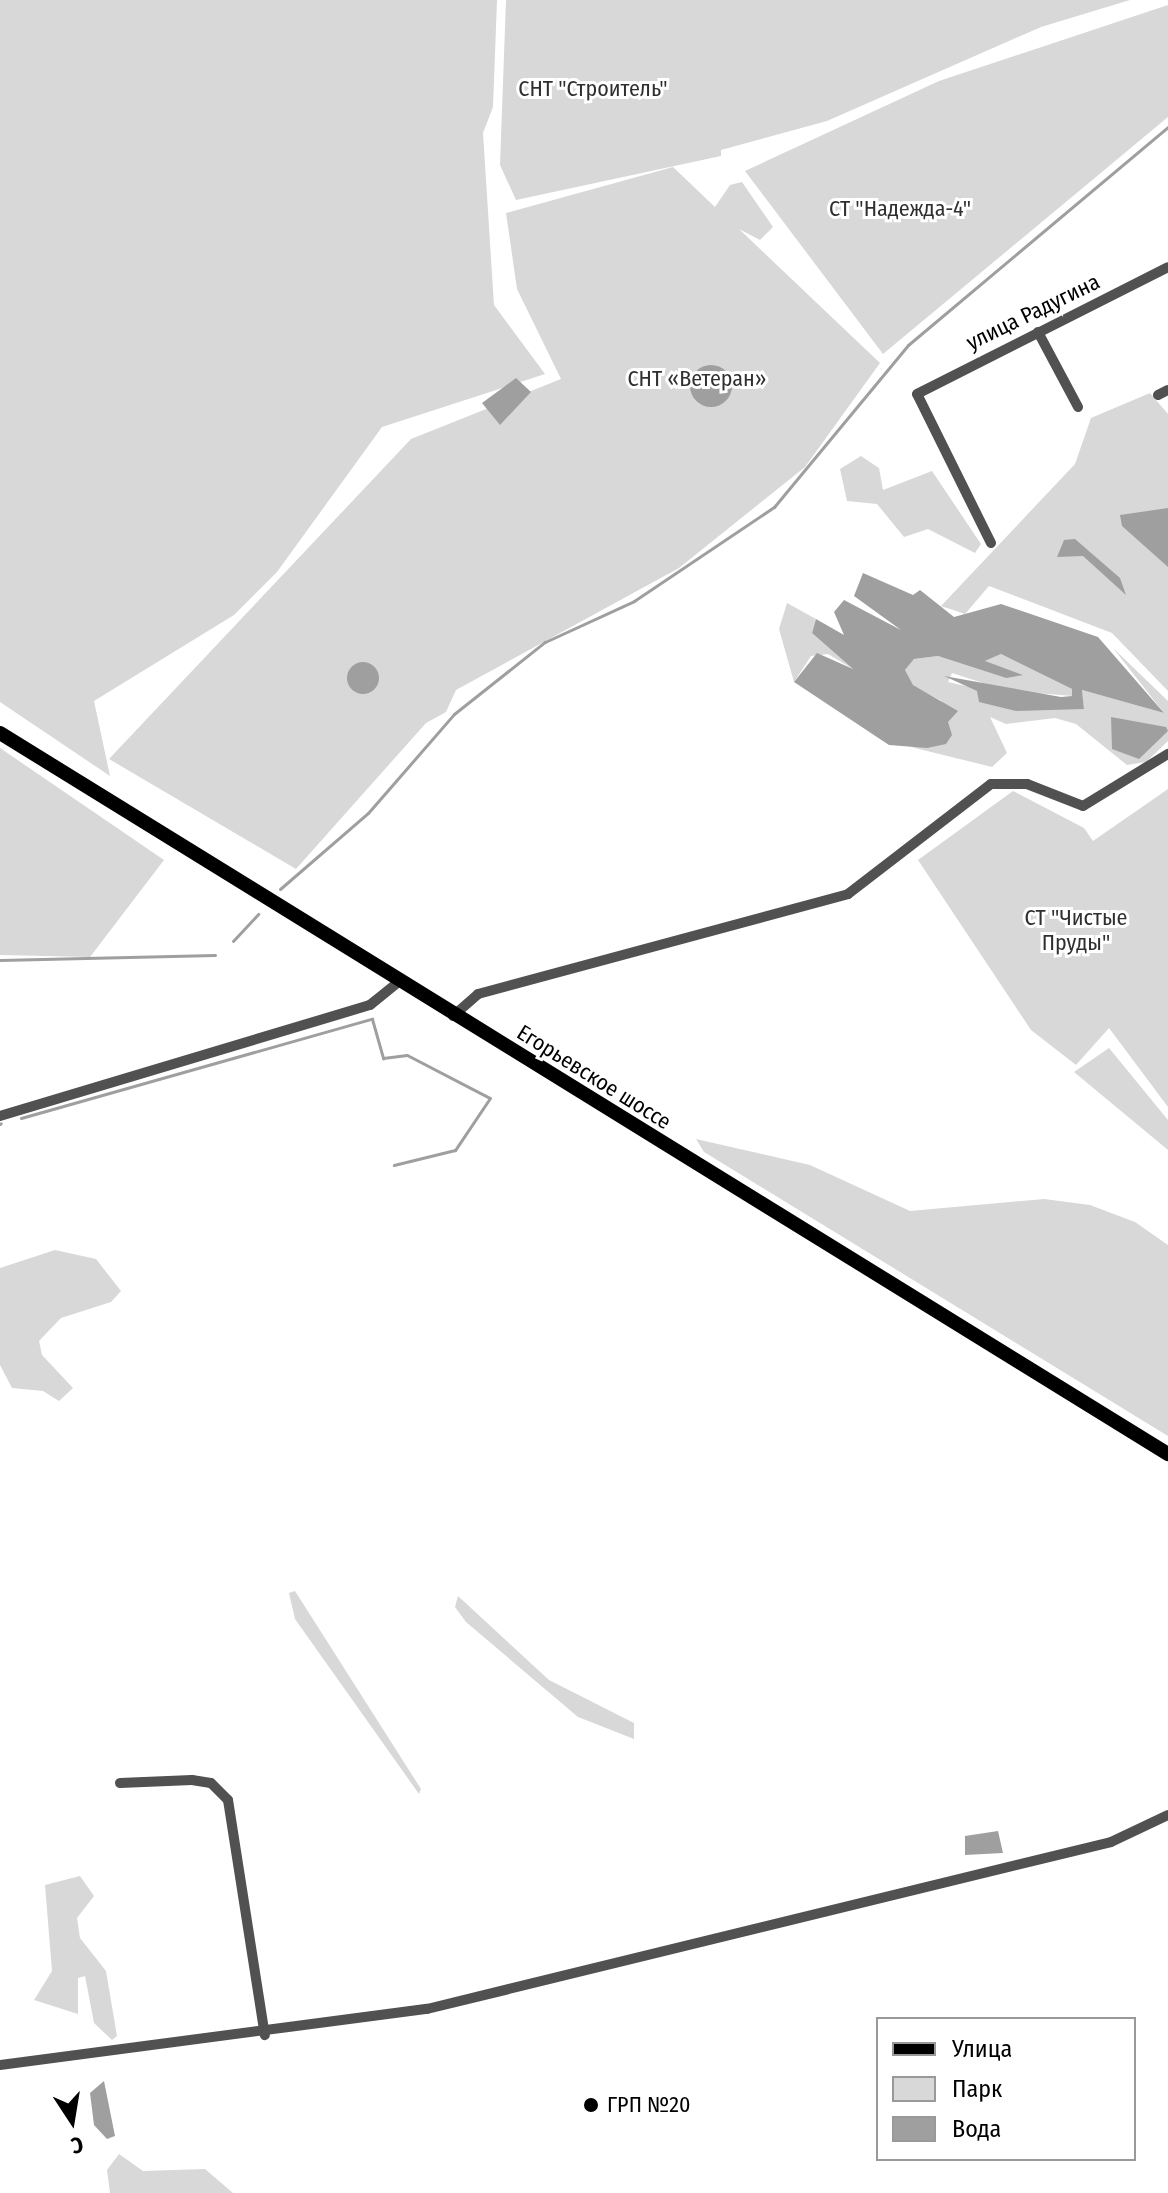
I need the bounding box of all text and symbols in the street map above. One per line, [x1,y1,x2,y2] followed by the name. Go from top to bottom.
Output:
[518,76,668,102] park label: СНТ "Строитель"
[829,196,971,222] park label: СТ "Надежда-4"
[962,268,1104,356] street label: улица Радугина
[627,366,767,392] park label: СНТ «Ветеран»
[1025,904,1127,956] park label: СТ "Чистые Пруды"
[512,1019,676,1135] street label: Егорьевское шоссе
[876,2017,1136,2161] legend
[952,2035,1012,2063] text: Улица
[952,2075,1002,2103] text: Парк
[32,2081,112,2161] north arrow
[607,2092,690,2118] place label: ГРП №20
[582,2096,600,2114] marker: ГРП №20
[952,2115,1001,2143] text: Вода
[69,2131,86,2159] text: С

